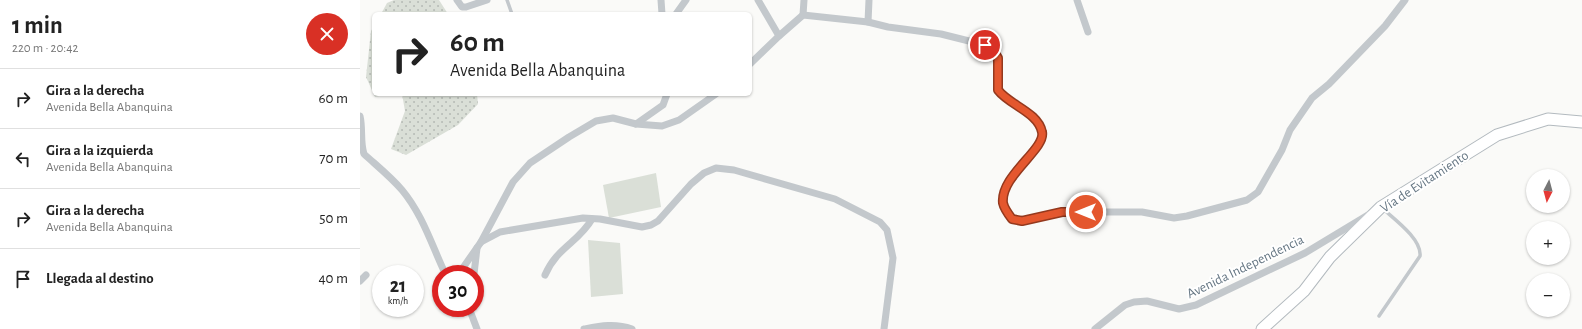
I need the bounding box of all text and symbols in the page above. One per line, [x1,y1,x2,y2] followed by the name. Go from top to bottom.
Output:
[306,13,348,55] button: close
[12,14,63,38] text: 1 min
[384,28,436,80] icon: right
[968,28,1002,62] pin
[450,29,505,57] text: 60 m
[974,34,996,56] icon: arrive
[12,42,78,55] text: 220 m · 20:42
[450,62,625,80] text: Avenida Bella Abanquina
[46,83,145,98] text: Gira a la derecha
[12,88,34,110] icon: right
[319,91,348,106] text: 60 m
[46,101,173,114] text: Avenida Bella Abanquina
[46,143,153,158] text: Gira a la izquierda
[12,148,34,170] icon: left
[1378,148,1471,215] street label: Vía de Evitamiento
[319,151,348,166] text: 70 m
[46,161,173,174] text: Avenida Bella Abanquina
[1526,169,1570,213] north arrow
[1526,169,1570,317] map controls
[1065,191,1107,233] position arrow
[46,203,145,218] text: Gira a la derecha
[12,208,34,230] icon: right
[319,211,348,226] text: 50 m
[46,221,173,234] text: Avenida Bella Abanquina
[1526,221,1570,265] button: +
[1185,232,1307,301] street label: Avenida Independencia
[432,265,484,317] speed limit sign: 30
[12,268,34,290] icon: arrive
[46,271,154,286] text: Llegada al destino
[318,271,348,286] text: 40 m
[1526,273,1570,317] button: −
[390,276,406,296] text: 21
[388,296,408,306] text: km/h

